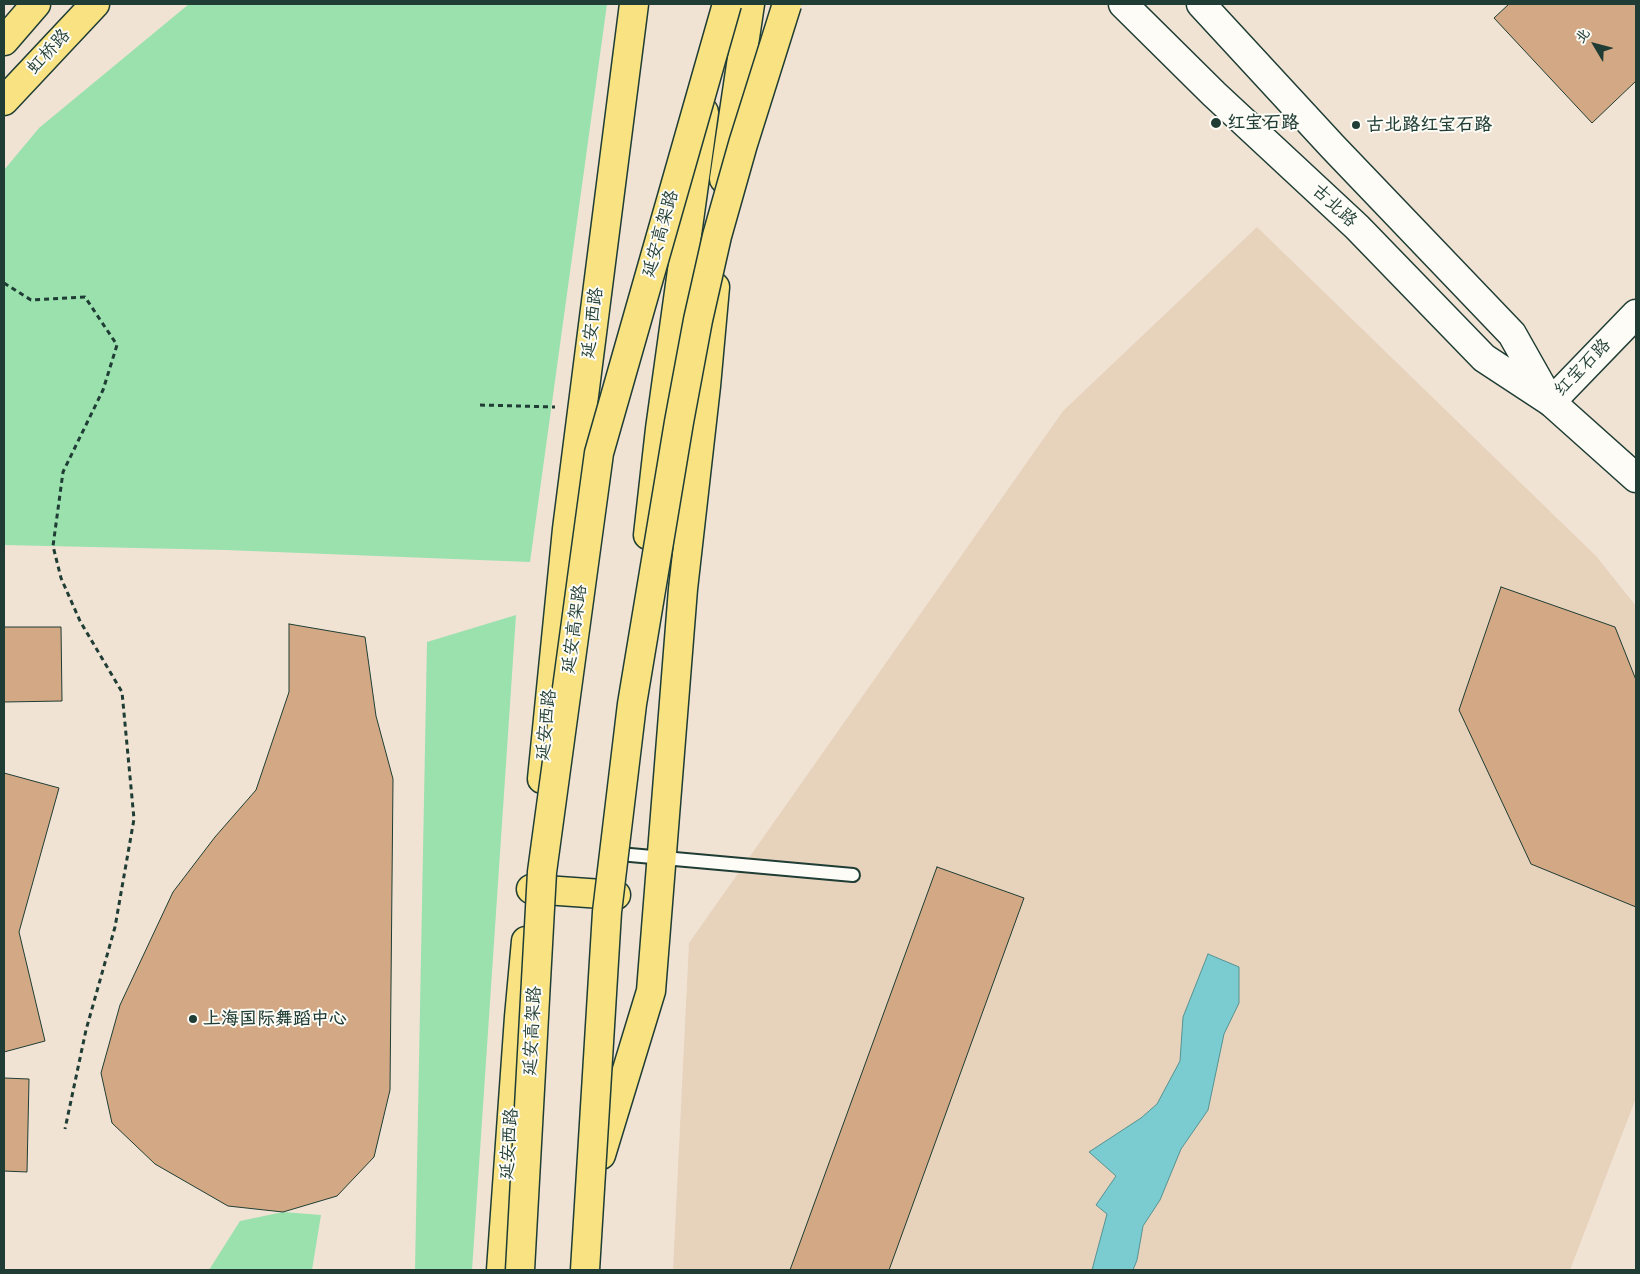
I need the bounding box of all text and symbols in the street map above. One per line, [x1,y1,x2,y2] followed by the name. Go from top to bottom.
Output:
[1570,20,1620,70] north arrow
[23,25,75,79] street label: 虹桥路
[1572,25,1594,46] text: 北
[1227,112,1299,134] place label: 红宝石路
[1366,114,1492,136] place label: 古北路红宝石路
[1209,116,1223,130] marker: 红宝石路
[1350,119,1362,131] marker: 古北路红宝石路
[1307,180,1361,232] street label: 古北路
[638,188,684,280] street label: 延安高架路
[578,286,608,360] street label: 延安西路
[1550,335,1616,401] street label: 红宝石路
[558,583,592,675] street label: 延安高架路
[532,688,562,762] street label: 延安西路
[520,985,546,1077] street label: 延安高架路
[203,1008,347,1030] place label: 上海国际舞蹈中心
[187,1013,199,1025] marker: 上海国际舞蹈中心
[497,1107,523,1181] street label: 延安西路

